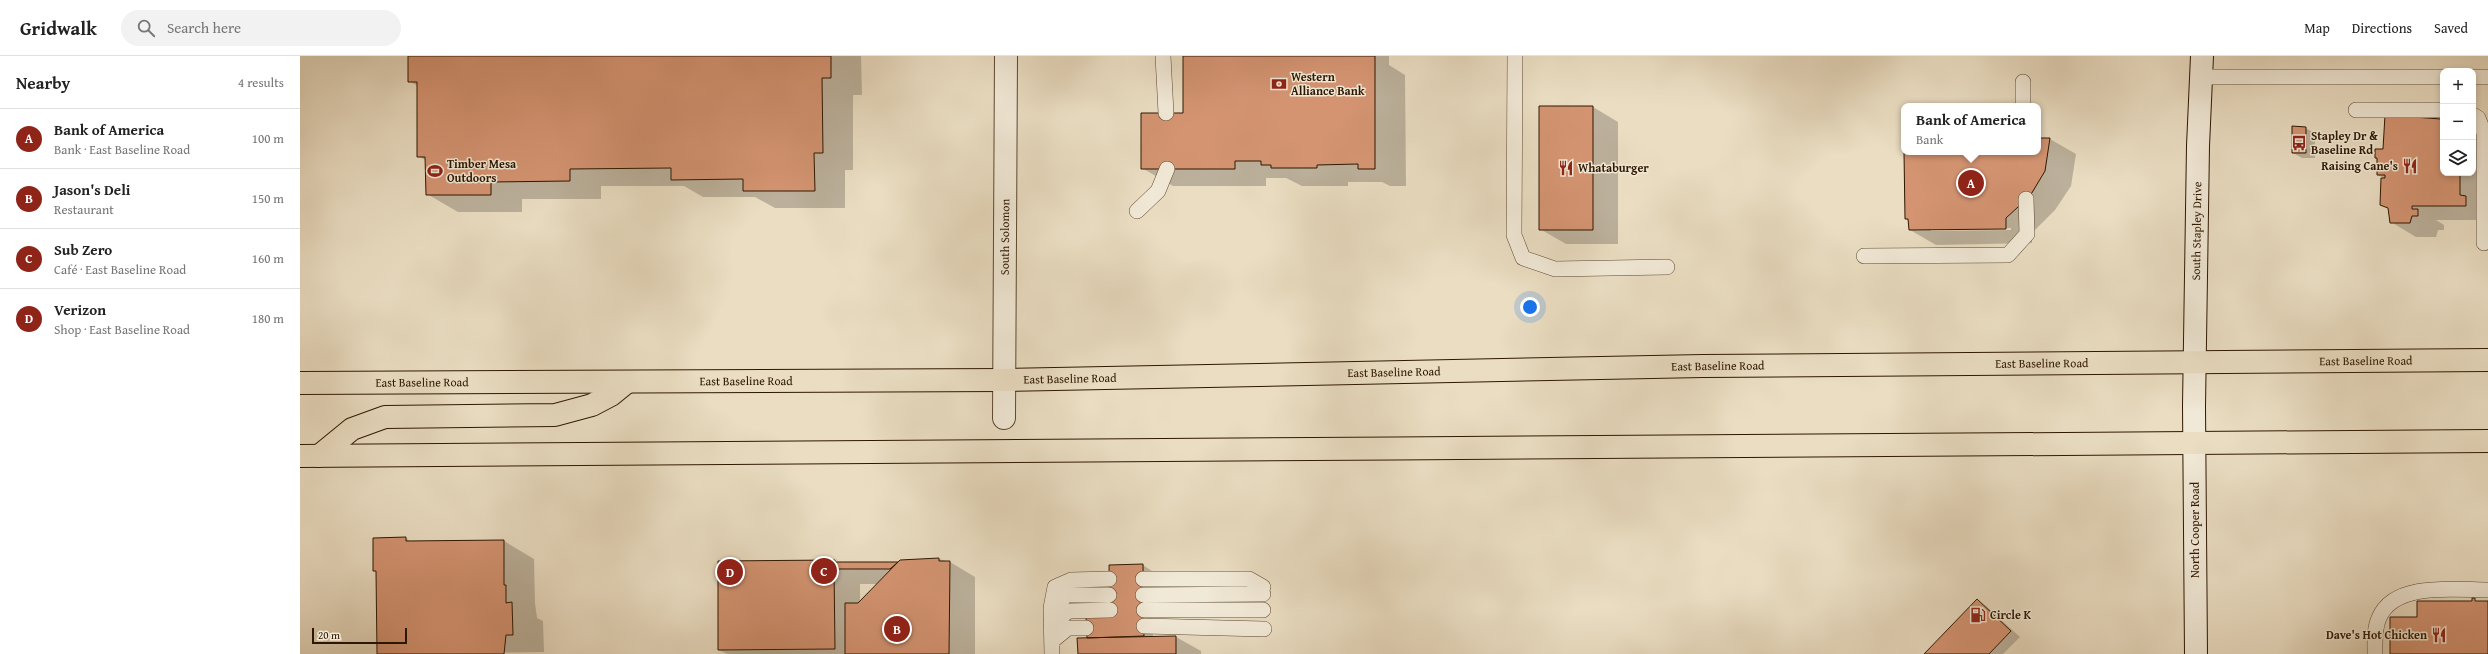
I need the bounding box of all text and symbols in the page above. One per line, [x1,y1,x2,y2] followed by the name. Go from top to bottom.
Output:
[121,10,401,46] search box
[20,14,97,42] text: Gridwalk
[135,17,157,39] icon: search
[167,17,241,38] text: Search here
[2304,18,2330,38] text: Map
[2352,18,2412,38] text: Directions
[2434,18,2468,38] text: Saved
[1291,68,1365,99] place label: Western Alliance Bank
[2440,68,2476,176] map controls
[2440,68,2476,104] button: +
[16,70,70,95] text: Nearby
[238,73,284,92] text: 4 results
[1270,75,1288,93] bank icon: Western Alliance Bank
[1901,103,2041,155] popup
[2440,104,2476,140] button: −
[1916,109,2026,130] text: Bank of America
[54,119,164,140] text: Bank of America
[2311,127,2378,158] place label: Stapley Dr & Baseline Rd
[25,129,33,148] text: A
[252,129,284,148] text: 100 m
[1916,130,1943,149] text: Bank
[2290,134,2308,152] bus stop icon: Stapley Dr & Baseline Rd
[54,140,190,159] text: Bank · East Baseline Road
[2440,140,2476,176] button: layers
[447,155,517,186] place label: Timber Mesa Outdoors
[2321,157,2398,174] place label: Raising Cane's
[2401,157,2419,175] restaurant icon: Raising Cane's
[1557,159,1575,177] restaurant icon: Whataburger
[1578,159,1649,176] place label: Whataburger
[426,162,444,180] sports icon: Timber Mesa Outdoors
[1958,168,1984,198] pin: A
[54,179,131,200] text: Jason's Deli
[2187,181,2205,281] street label: South Stapley Drive
[25,189,33,208] text: B
[252,189,284,208] text: 150 m
[996,199,1013,275] street label: South Solomon
[54,200,114,219] text: Restaurant
[54,239,112,260] text: Sub Zero
[25,249,33,268] text: C
[252,249,284,268] text: 160 m
[54,260,186,279] text: Café · East Baseline Road
[1520,297,1540,317] your location
[54,299,106,320] text: Verizon
[25,309,33,328] text: D
[252,309,284,328] text: 180 m
[54,320,190,339] text: Shop · East Baseline Road
[2319,352,2413,369] street label: East Baseline Road
[1995,354,2089,372] street label: East Baseline Road
[1671,357,1765,375] street label: East Baseline Road
[1347,362,1441,381] street label: East Baseline Road
[1023,369,1117,388] street label: East Baseline Road
[699,372,793,389] street label: East Baseline Road
[375,373,469,391] street label: East Baseline Road
[2186,481,2203,578] street label: North Cooper Road
[811,556,837,586] pin: C
[717,557,743,587] pin: D
[1969,606,1987,624] fuel station icon: Circle K
[1990,606,2031,623] place label: Circle K
[884,614,910,644] pin: B
[312,626,407,645] scale bar
[2326,626,2427,643] place label: Dave's Hot Chicken
[2430,626,2448,644] restaurant icon: Dave's Hot Chicken
[318,627,340,643] text: 20 m

